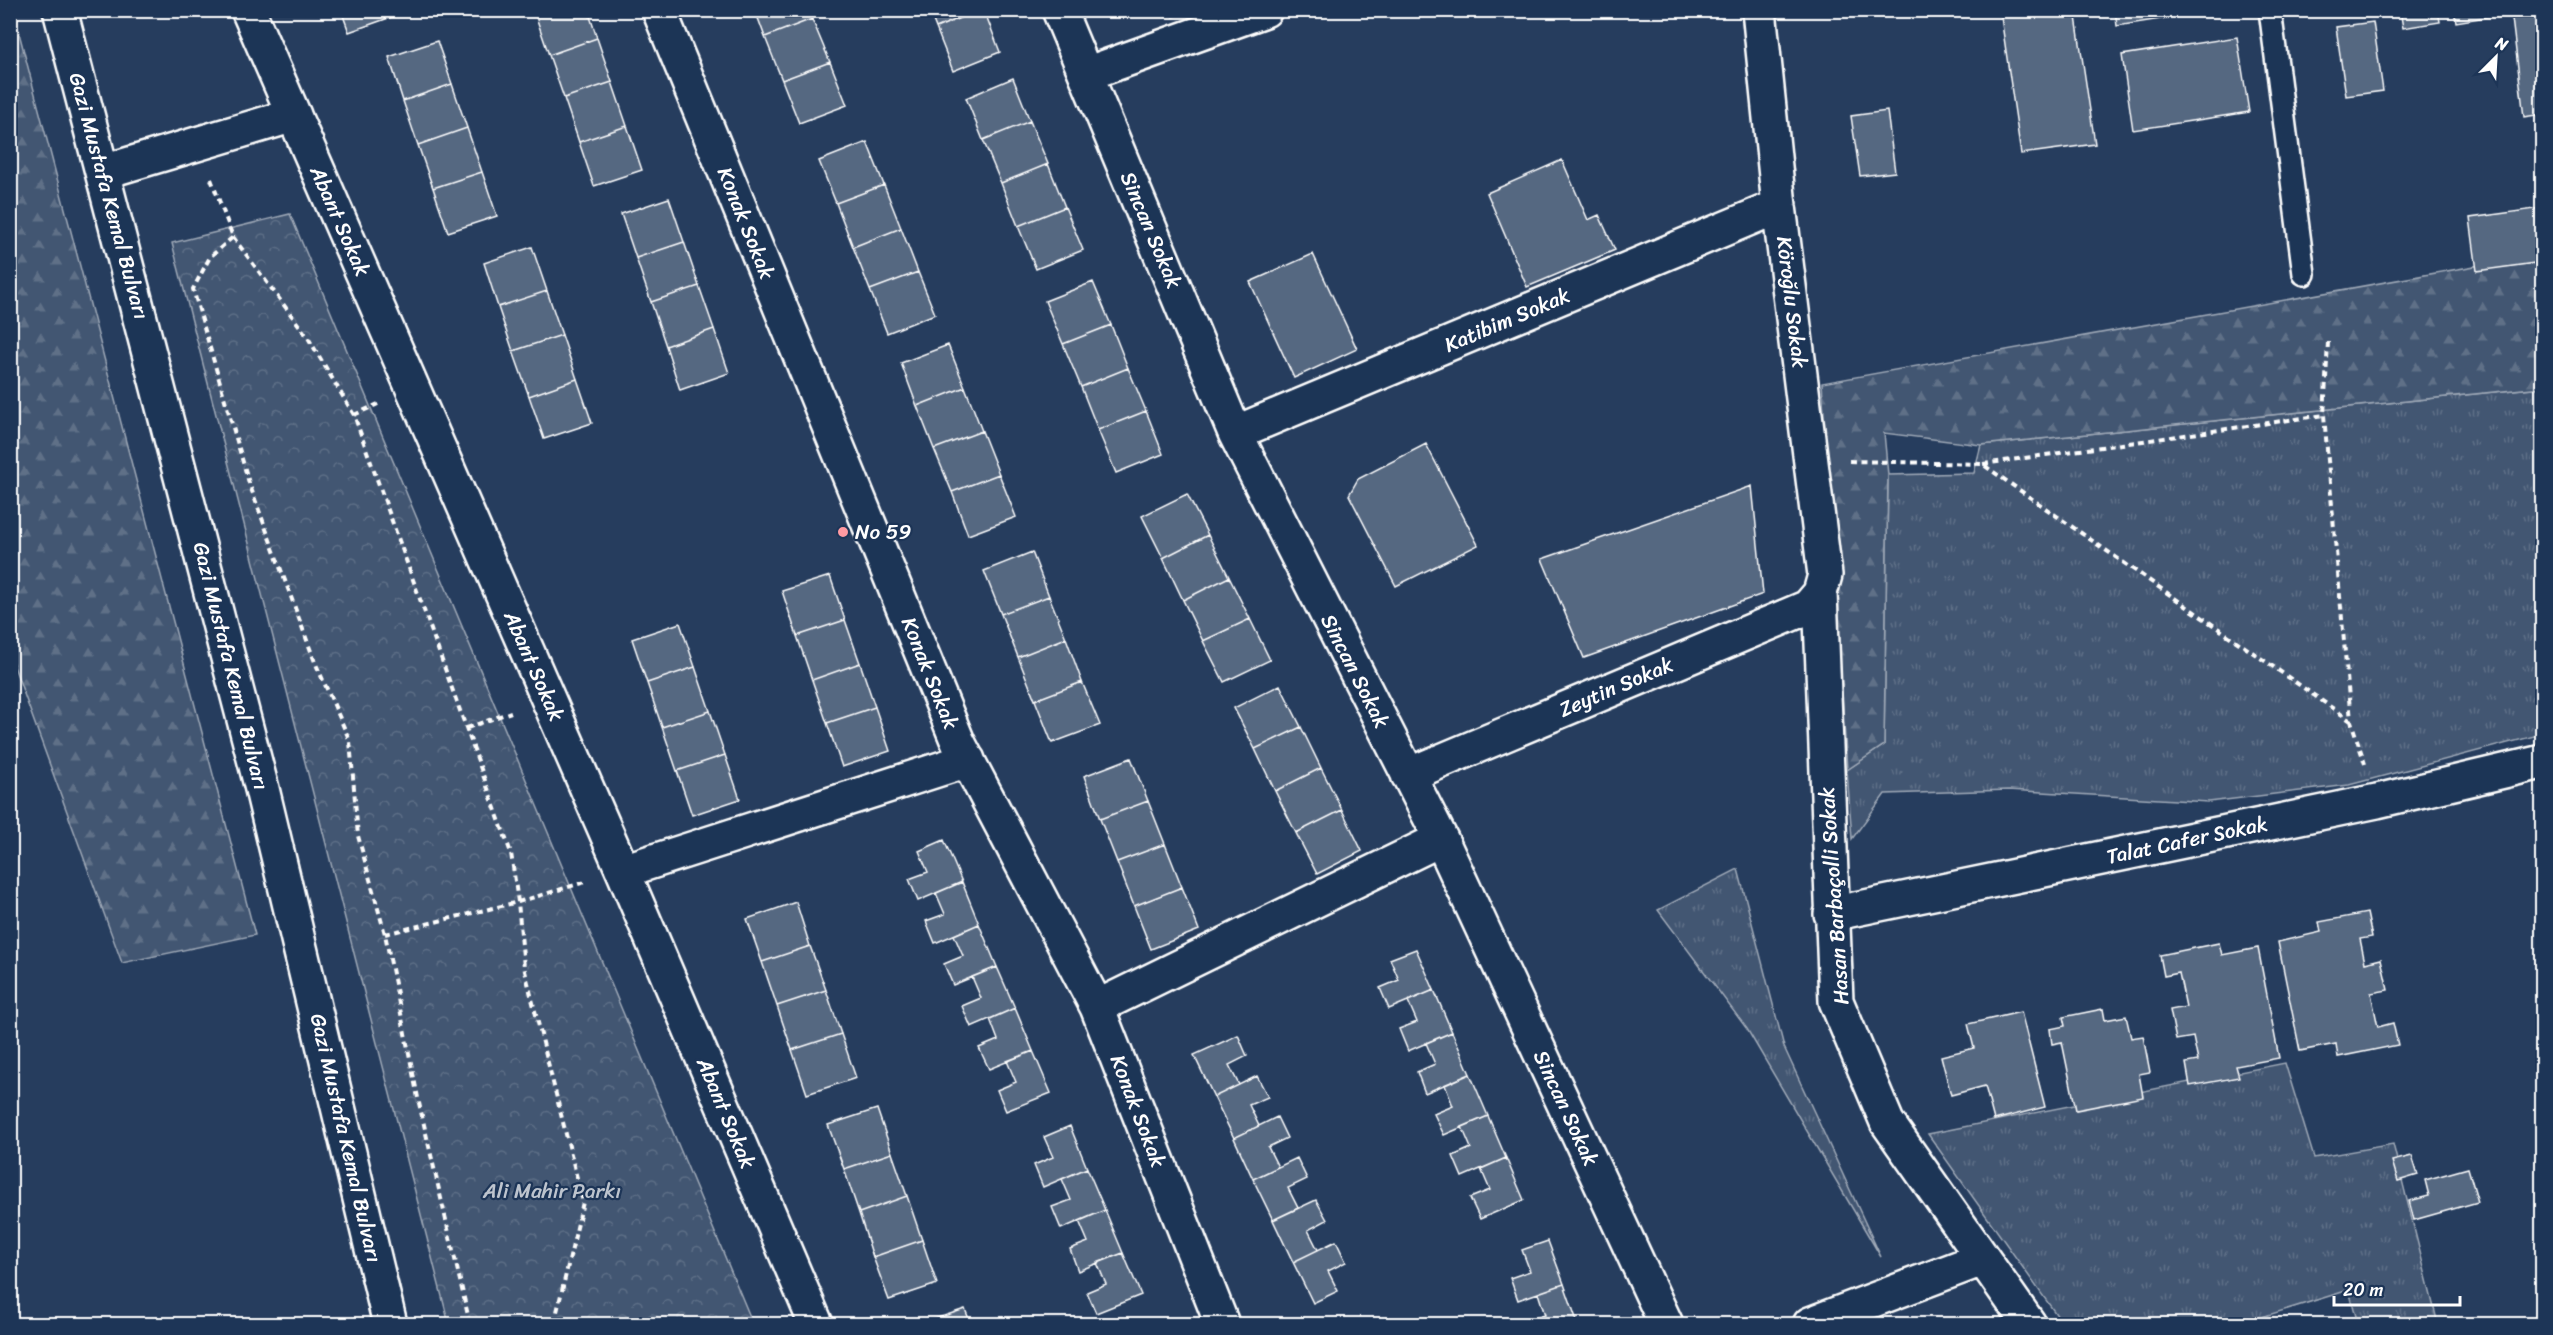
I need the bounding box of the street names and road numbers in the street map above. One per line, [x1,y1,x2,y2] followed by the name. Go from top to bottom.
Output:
[58,68,160,324] street label: Gazi Mustafa Kemal Bulvarı
[298,159,381,283] street label: Abant Sokak
[706,161,786,286] street label: Konak Sokak
[1109,165,1193,295] street label: Sincan Sokak
[1765,234,1819,371] street label: Köroğlu Sokak
[1438,276,1576,364] street label: Katibim Sokak
[182,538,280,794] street label: Gazi Mustafa Kemal Bulvarı
[492,604,575,728] street label: Abant Sokak
[1310,607,1400,735] street label: Sincan Sokak
[890,611,970,736] street label: Konak Sokak
[1553,646,1679,728] street label: Zeytin Sokak
[1807,786,1861,1006] street label: Hasan Barbaçolli Sokak
[2103,804,2271,876] street label: Talat Cafer Sokak
[299,1010,393,1266] street label: Gazi Mustafa Kemal Bulvarı
[1522,1043,1610,1173] street label: Sincan Sokak
[1099,1049,1177,1174] street label: Konak Sokak
[685,1050,767,1175] street label: Abant Sokak

